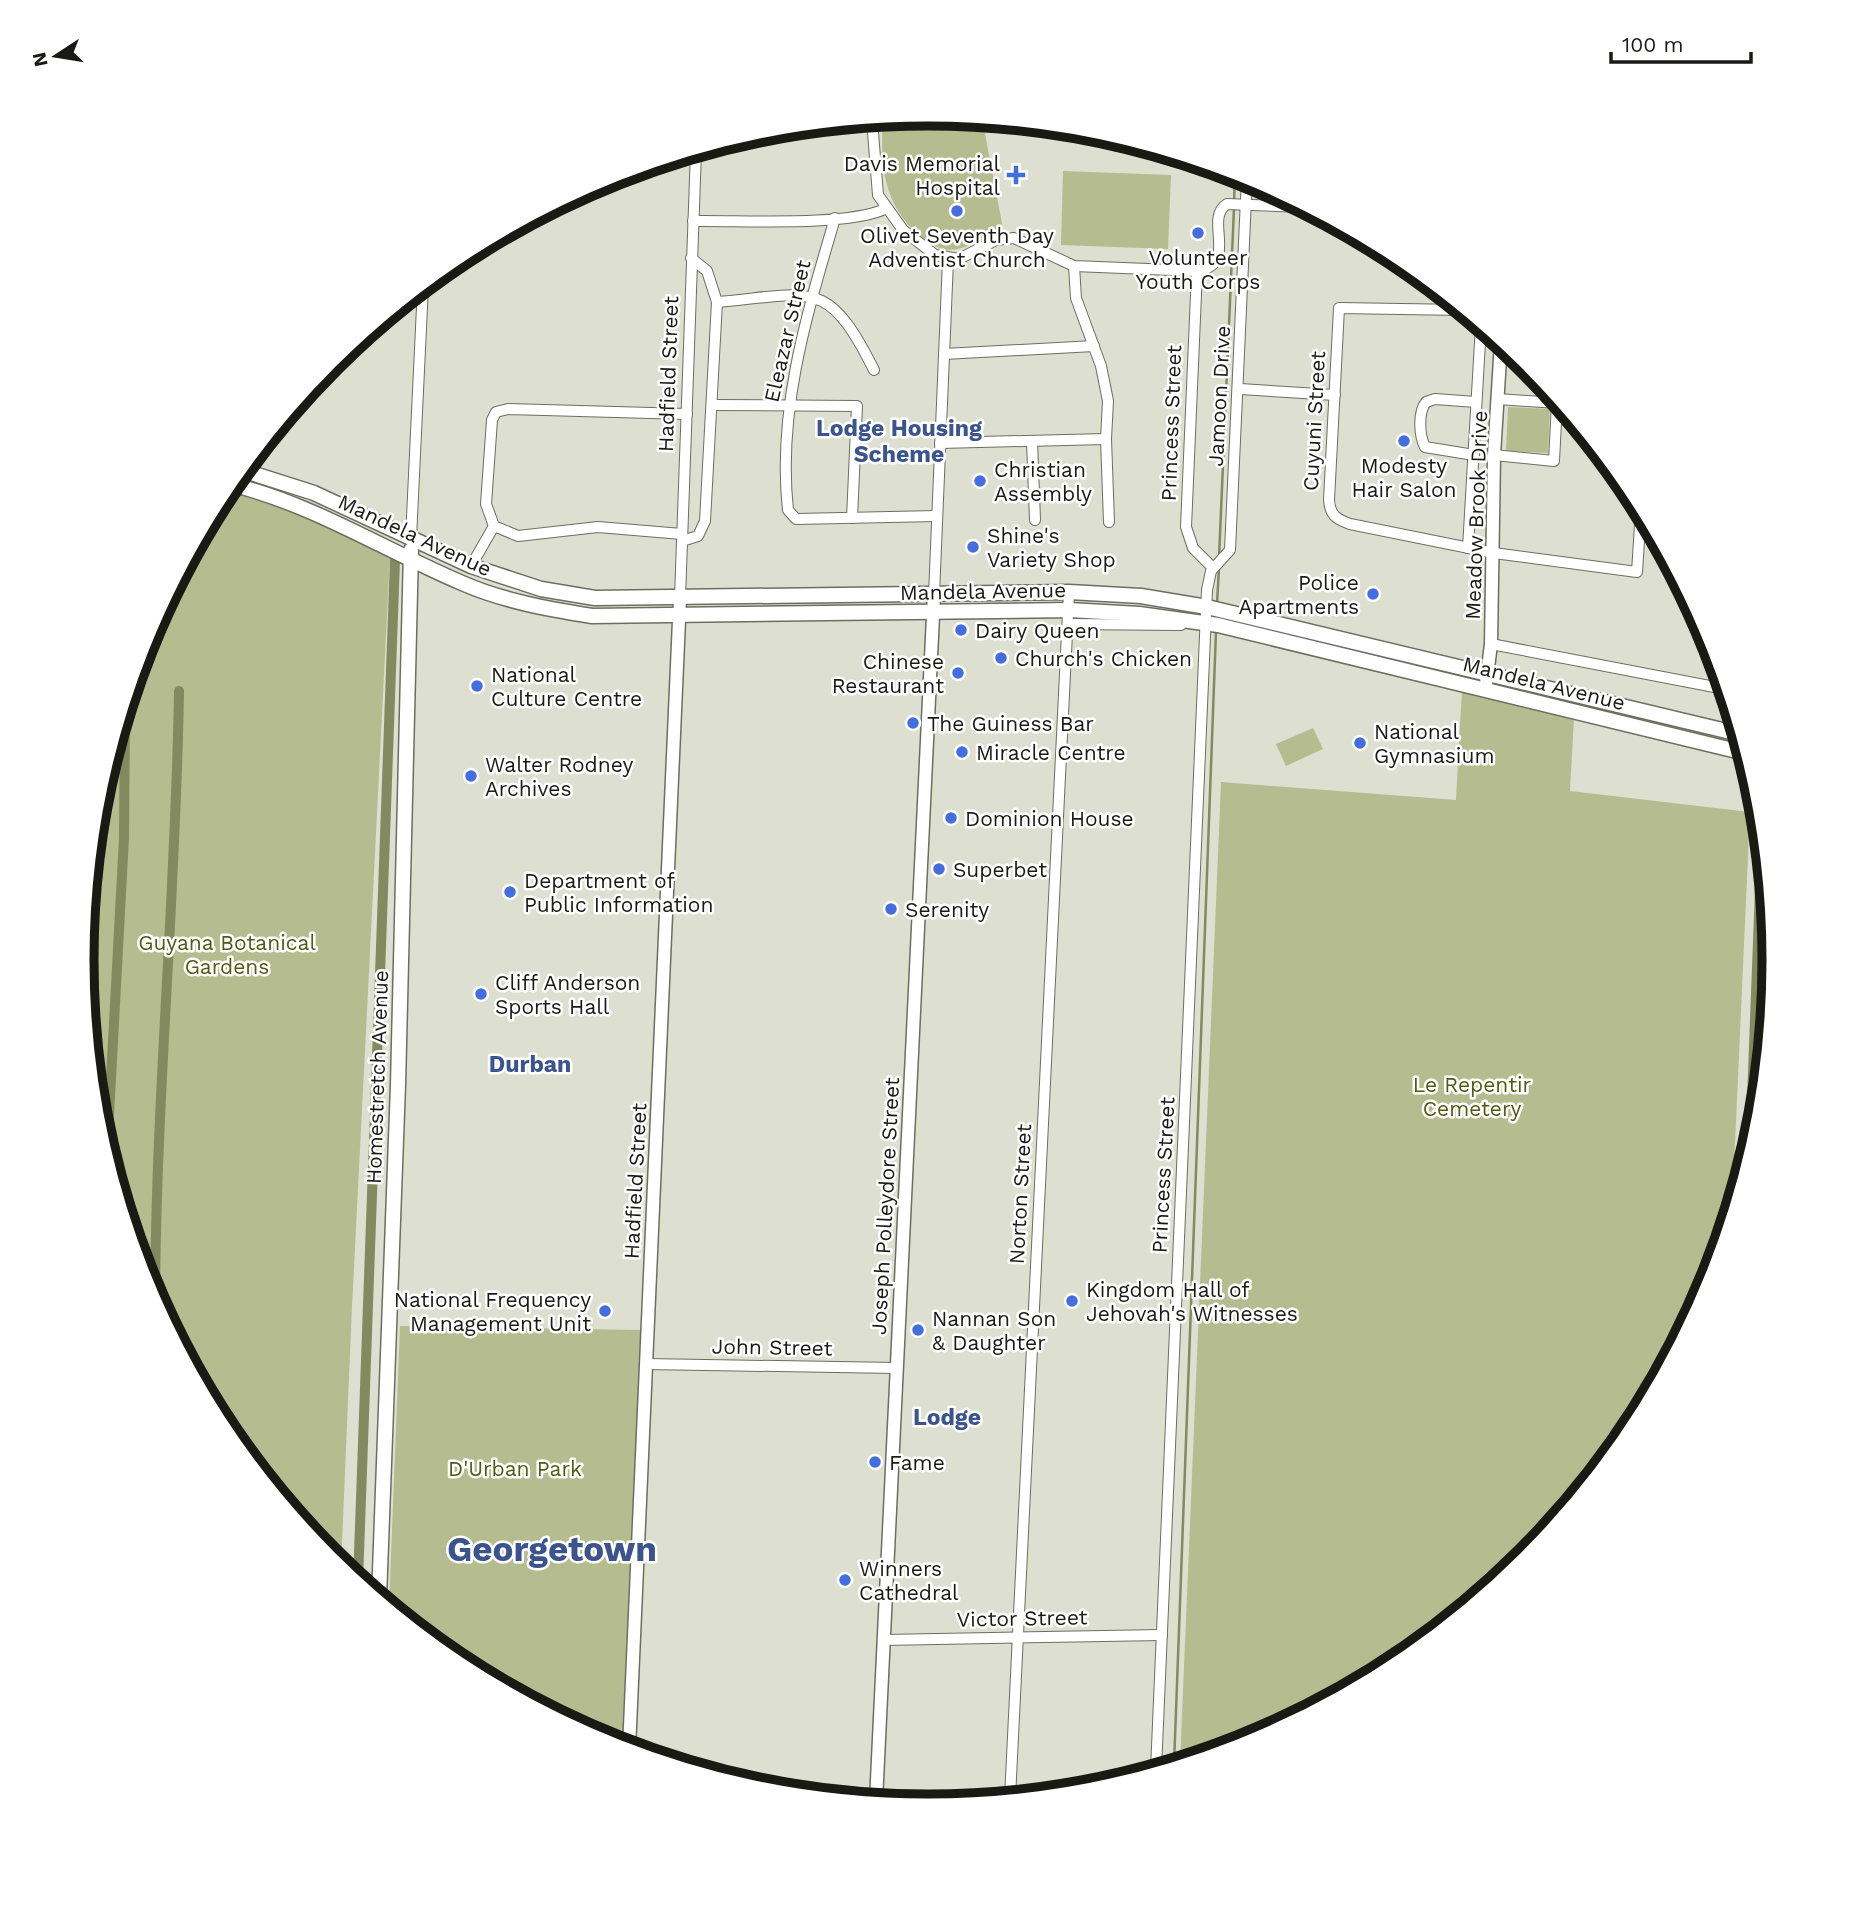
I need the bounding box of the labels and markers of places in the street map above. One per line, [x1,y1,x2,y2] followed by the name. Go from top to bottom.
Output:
[844,151,1001,200] place label: Davis Memorial Hospital
[1006,165,1026,185] marker: Davis Memorial Hospital
[949,203,965,219] marker: Olivet Seventh Day Adventist Church
[860,223,1054,272] place label: Olivet Seventh Day Adventist Church
[1190,225,1206,241] marker: Volunteer Youth Corps
[1136,245,1260,294] place label: Volunteer Youth Corps
[1396,433,1412,449] marker: Modesty Hair Salon
[1351,453,1457,502] place label: Modesty Hair Salon
[994,457,1092,506] place label: Christian Assembly
[972,473,988,489] marker: Christian Assembly
[987,523,1116,572] place label: Shine's Variety Shop
[965,539,981,555] marker: Shine's Variety Shop
[1239,570,1359,619] place label: Police Apartments
[1365,586,1381,602] marker: Police Apartments
[975,618,1100,643] place label: Dairy Queen
[953,622,969,638] marker: Dairy Queen
[1015,646,1192,671] place label: Church's Chicken
[832,649,944,698] place label: Chinese Restaurant
[993,650,1009,666] marker: Church's Chicken
[491,662,642,711] place label: National Culture Centre
[950,665,966,681] marker: Chinese Restaurant
[469,678,485,694] marker: National Culture Centre
[927,711,1094,736] place label: The Guiness Bar
[905,715,921,731] marker: The Guiness Bar
[1374,719,1494,768] place label: National Gymnasium
[1352,735,1368,751] marker: National Gymnasium
[976,740,1126,765] place label: Miracle Centre
[954,744,970,760] marker: Miracle Centre
[485,752,633,801] place label: Walter Rodney Archives
[463,768,479,784] marker: Walter Rodney Archives
[965,806,1134,831] place label: Dominion House
[943,810,959,826] marker: Dominion House
[953,857,1047,882] place label: Superbet
[931,861,947,877] marker: Superbet
[524,868,713,917] place label: Department of Public Information
[502,884,518,900] marker: Department of Public Information
[905,897,989,922] place label: Serenity
[883,901,899,917] marker: Serenity
[495,970,640,1019] place label: Cliff Anderson Sports Hall
[473,986,489,1002] marker: Cliff Anderson Sports Hall
[1086,1277,1298,1326] place label: Kingdom Hall of Jehovah's Witnesses
[394,1287,591,1336] place label: National Frequency Management Unit
[1064,1293,1080,1309] marker: Kingdom Hall of Jehovah's Witnesses
[597,1303,613,1319] marker: National Frequency Management Unit
[932,1306,1056,1355] place label: Nannan Son & Daughter
[910,1322,926,1338] marker: Nannan Son & Daughter
[889,1450,945,1475] place label: Fame
[867,1454,883,1470] marker: Fame
[859,1556,959,1605] place label: Winners Cathedral
[837,1572,853,1588] marker: Winners Cathedral

